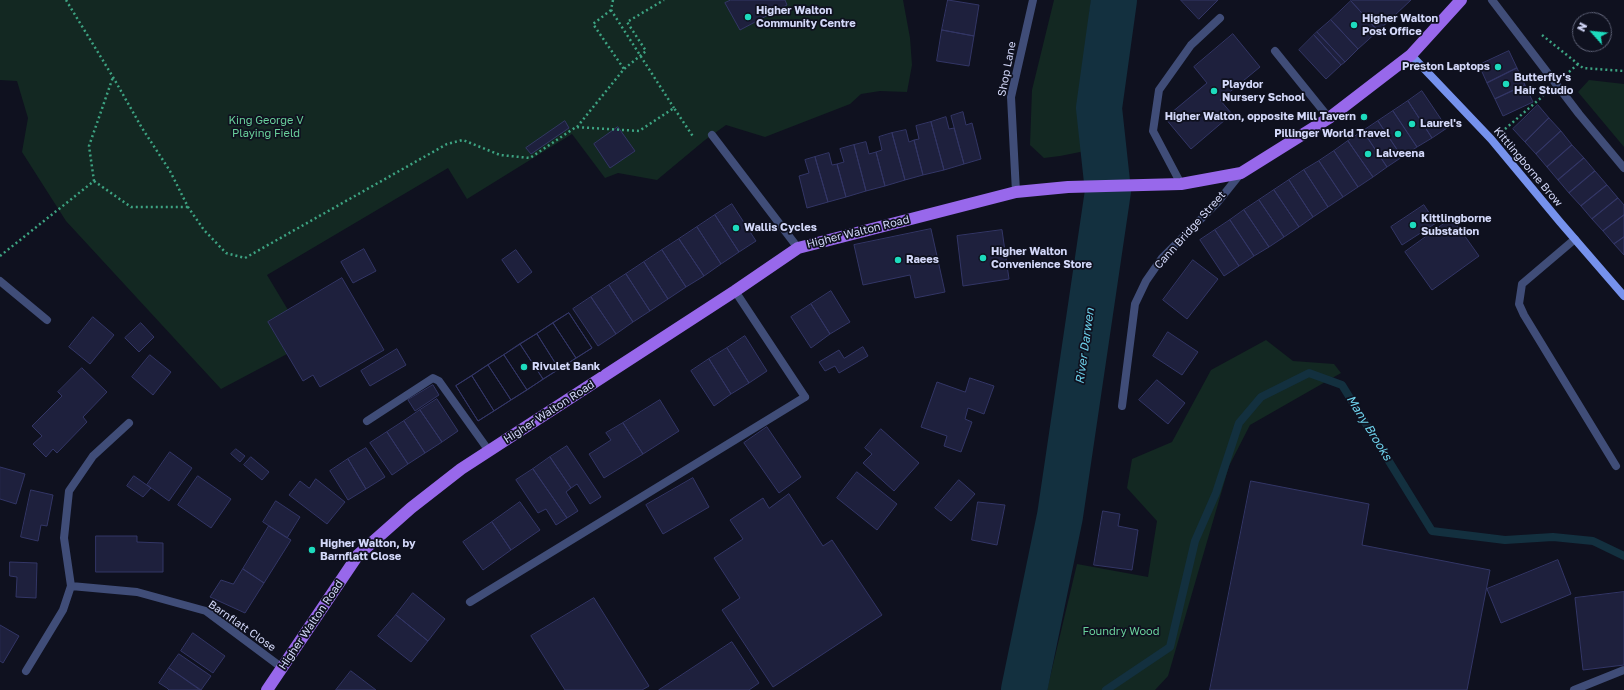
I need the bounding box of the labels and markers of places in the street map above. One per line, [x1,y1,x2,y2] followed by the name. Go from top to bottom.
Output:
[756,4,856,30] place label: Higher Walton Community Centre
[743,12,753,22] marker: Higher Walton Community Centre
[1362,12,1438,38] place label: Higher Walton Post Office
[1349,20,1359,30] marker: Higher Walton Post Office
[1402,60,1490,74] place label: Preston Laptops
[1493,62,1503,72] marker: Preston Laptops
[1514,71,1573,97] place label: Butterfly's Hair Studio
[1222,78,1305,104] place label: Playdor Nursery School
[1501,79,1511,89] marker: Butterfly's Hair Studio
[1209,86,1219,96] marker: Playdor Nursery School
[1165,110,1356,124] place label: Higher Walton, opposite Mill Tavern
[1359,112,1369,122] marker: Higher Walton, opposite Mill Tavern
[1420,117,1462,131] place label: Laurel's
[1407,119,1417,129] marker: Laurel's
[1274,127,1390,141] place label: Pillinger World Travel
[1393,129,1403,139] marker: Pillinger World Travel
[1376,147,1425,161] place label: Lalveena
[1363,149,1373,159] marker: Lalveena
[1421,212,1492,238] place label: Kittlingborne Substation
[1408,220,1418,230] marker: Kittlingborne Substation
[744,221,817,235] place label: Wallis Cycles
[731,223,741,233] marker: Wallis Cycles
[991,245,1092,271] place label: Higher Walton Convenience Store
[906,253,939,267] place label: Raees
[978,253,988,263] marker: Higher Walton Convenience Store
[893,255,903,265] marker: Raees
[532,360,600,374] place label: Rivulet Bank
[519,362,529,372] marker: Rivulet Bank
[320,537,416,563] place label: Higher Walton, by Barnflatt Close
[307,545,317,555] marker: Higher Walton, by Barnflatt Close

